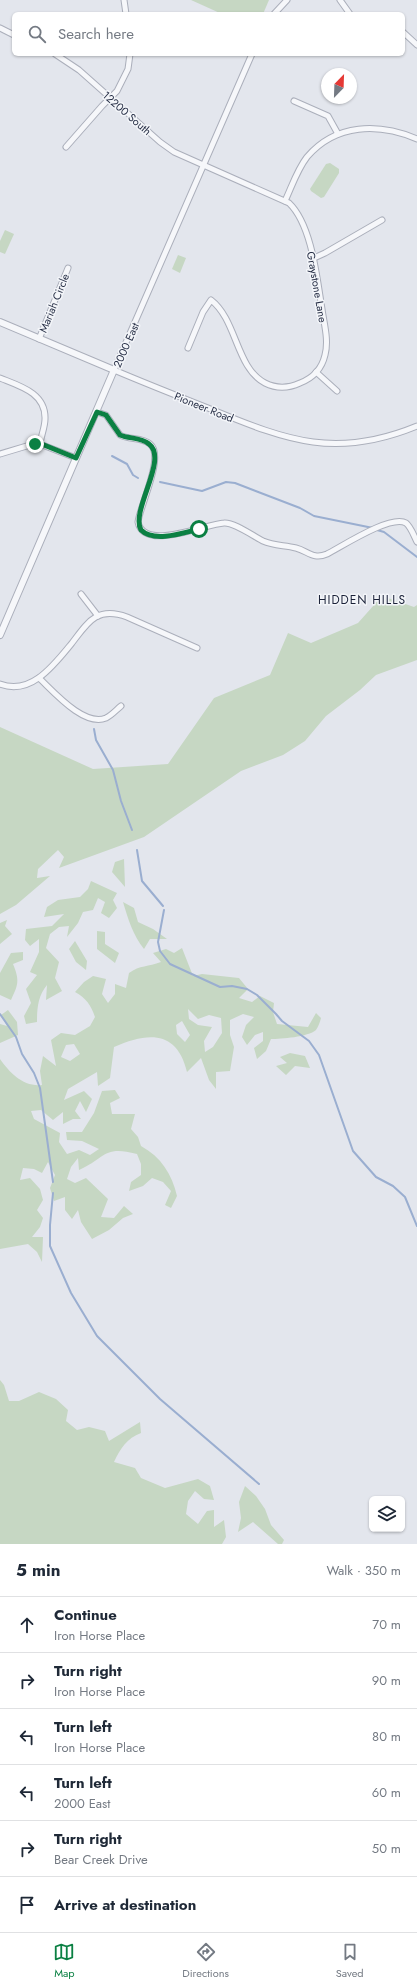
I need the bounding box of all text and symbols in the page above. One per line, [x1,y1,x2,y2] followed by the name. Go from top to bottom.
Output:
[12,12,405,56] search box
[26,23,48,45] icon: search
[58,23,134,45] text: Search here
[321,68,357,104] north arrow
[99,87,155,139] street label: 12200 South
[303,250,331,324] street label: Graystone Lane
[35,271,73,335] street label: Mariah Circle
[109,320,143,370] street label: 2000 East
[172,388,236,426] street label: Pioneer Road
[26,435,44,453] route end
[190,520,208,538] route start
[318,591,406,609] district label: HIDDEN HILLS
[369,1496,405,1532] map controls
[369,1496,405,1532] button: layers
[16,1558,60,1582] text: 5 min
[326,1561,401,1580] text: Walk · 350 m
[54,1604,117,1626] text: Continue
[16,1614,38,1636] icon: ahead
[372,1615,401,1634] text: 70 m
[54,1626,145,1645] text: Iron Horse Place
[54,1660,122,1682] text: Turn right
[16,1670,38,1692] icon: right
[372,1671,401,1690] text: 90 m
[54,1682,145,1701] text: Iron Horse Place
[54,1716,112,1738] text: Turn left
[16,1726,38,1748] icon: left
[372,1727,401,1746] text: 80 m
[54,1738,145,1757] text: Iron Horse Place
[54,1772,112,1794] text: Turn left
[16,1782,38,1804] icon: left
[372,1783,401,1802] text: 60 m
[54,1794,110,1813] text: 2000 East
[54,1828,122,1850] text: Turn right
[16,1838,38,1860] icon: right
[372,1839,401,1858] text: 50 m
[54,1850,148,1869] text: Bear Creek Drive
[16,1894,38,1916] icon: arrive
[54,1894,196,1916] text: Arrive at destination
[53,1941,75,1981] tab: Map
[182,1941,229,1981] tab: Directions
[336,1941,364,1981] tab: Saved

